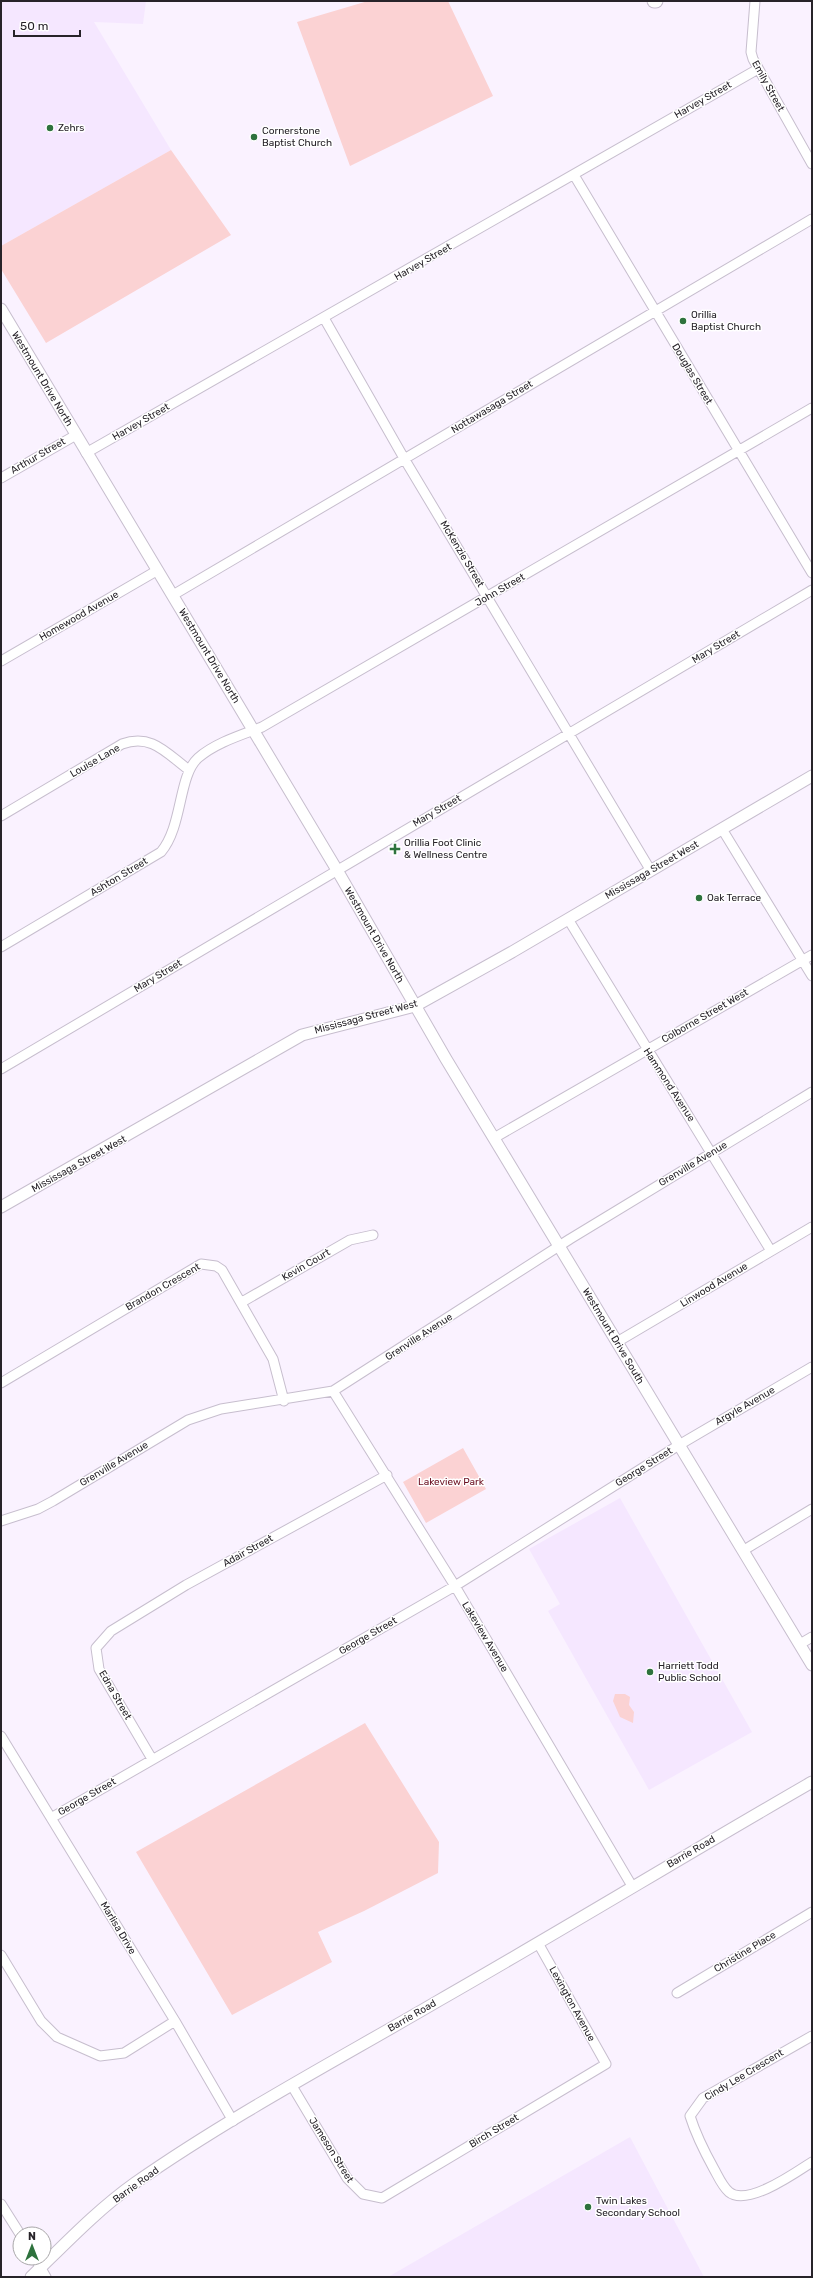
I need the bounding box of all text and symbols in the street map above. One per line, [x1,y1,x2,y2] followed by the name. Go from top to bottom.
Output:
[14,12,80,38] scale bar
[20,19,48,33] text: 50 m
[749,58,787,114] street label: Emily Street
[672,79,734,121] street label: Harvey Street
[58,122,84,134] place label: Zehrs
[45,123,55,133] marker: Zehrs
[262,125,332,149] place label: Cornerstone Baptist Church
[249,132,259,142] marker: Cornerstone Baptist Church
[392,241,454,283] street label: Harvey Street
[691,309,761,333] place label: Orillia Baptist Church
[678,316,688,326] marker: Orillia Baptist Church
[9,329,75,429] street label: Westmount Drive North
[669,341,715,407] street label: Douglas Street
[449,378,535,436] street label: Nottawasaga Street
[110,401,172,443] street label: Harvey Street
[8,435,68,477] street label: Arthur Street
[437,519,487,589] street label: McKenzie Street
[473,571,527,609] street label: John Street
[37,588,121,644] street label: Homewood Avenue
[176,606,242,706] street label: Westmount Drive North
[690,628,742,666] street label: Mary Street
[68,742,122,780] street label: Louise Lane
[411,792,463,830] street label: Mary Street
[404,837,488,861] place label: Orillia Foot Clinic & Wellness Centre
[603,838,701,902] street label: Mississaga Street West
[389,843,401,855] marker: Orillia Foot Clinic & Wellness Centre
[88,855,150,899] street label: Ashton Street
[342,885,406,985] street label: Westmount Drive North
[707,892,762,904] place label: Oak Terrace
[694,893,704,903] marker: Oak Terrace
[132,957,184,995] street label: Mary Street
[660,986,751,1046] street label: Colborne Street West
[313,997,419,1037] street label: Mississaga Street West
[641,1046,698,1124] street label: Hammond Avenue
[30,1133,128,1195] street label: Mississaga Street West
[657,1139,730,1189] street label: Grenville Avenue
[280,1246,332,1284] street label: Kevin Court
[678,1260,750,1310] street label: Linwood Avenue
[124,1261,203,1313] street label: Brandon Crescent
[580,1286,646,1386] street label: Westmount Drive South
[383,1311,455,1363] street label: Grenville Avenue
[713,1384,777,1428] street label: Argyle Avenue
[78,1439,151,1489] street label: Grenville Avenue
[613,1445,675,1489] street label: George Street
[418,1476,485,1488] park label: Lakeview Park
[221,1532,275,1570] street label: Adair Street
[459,1600,511,1675] street label: Lakeview Avenue
[337,1615,399,1657] street label: George Street
[658,1660,721,1684] place label: Harriett Todd Public School
[645,1667,655,1677] marker: Harriett Todd Public School
[96,1668,134,1722] street label: Edna Street
[56,1776,118,1818] street label: George Street
[665,1833,717,1871] street label: Barrie Road
[98,1900,139,1957] street label: Marlisa Drive
[712,1929,778,1975] street label: Christine Place
[546,1964,598,2044] street label: Lexington Avenue
[386,1997,438,2035] street label: Barrie Road
[702,2047,786,2103] street label: Cindy Lee Crescent
[467,2111,521,2151] street label: Birch Street
[306,2115,356,2185] street label: Jameson Street
[111,2164,161,2206] street label: Barrie Road
[596,2195,680,2219] place label: Twin Lakes Secondary School
[583,2202,593,2212] marker: Twin Lakes Secondary School
[12,2226,52,2266] north arrow
[28,2230,36,2243] text: N

